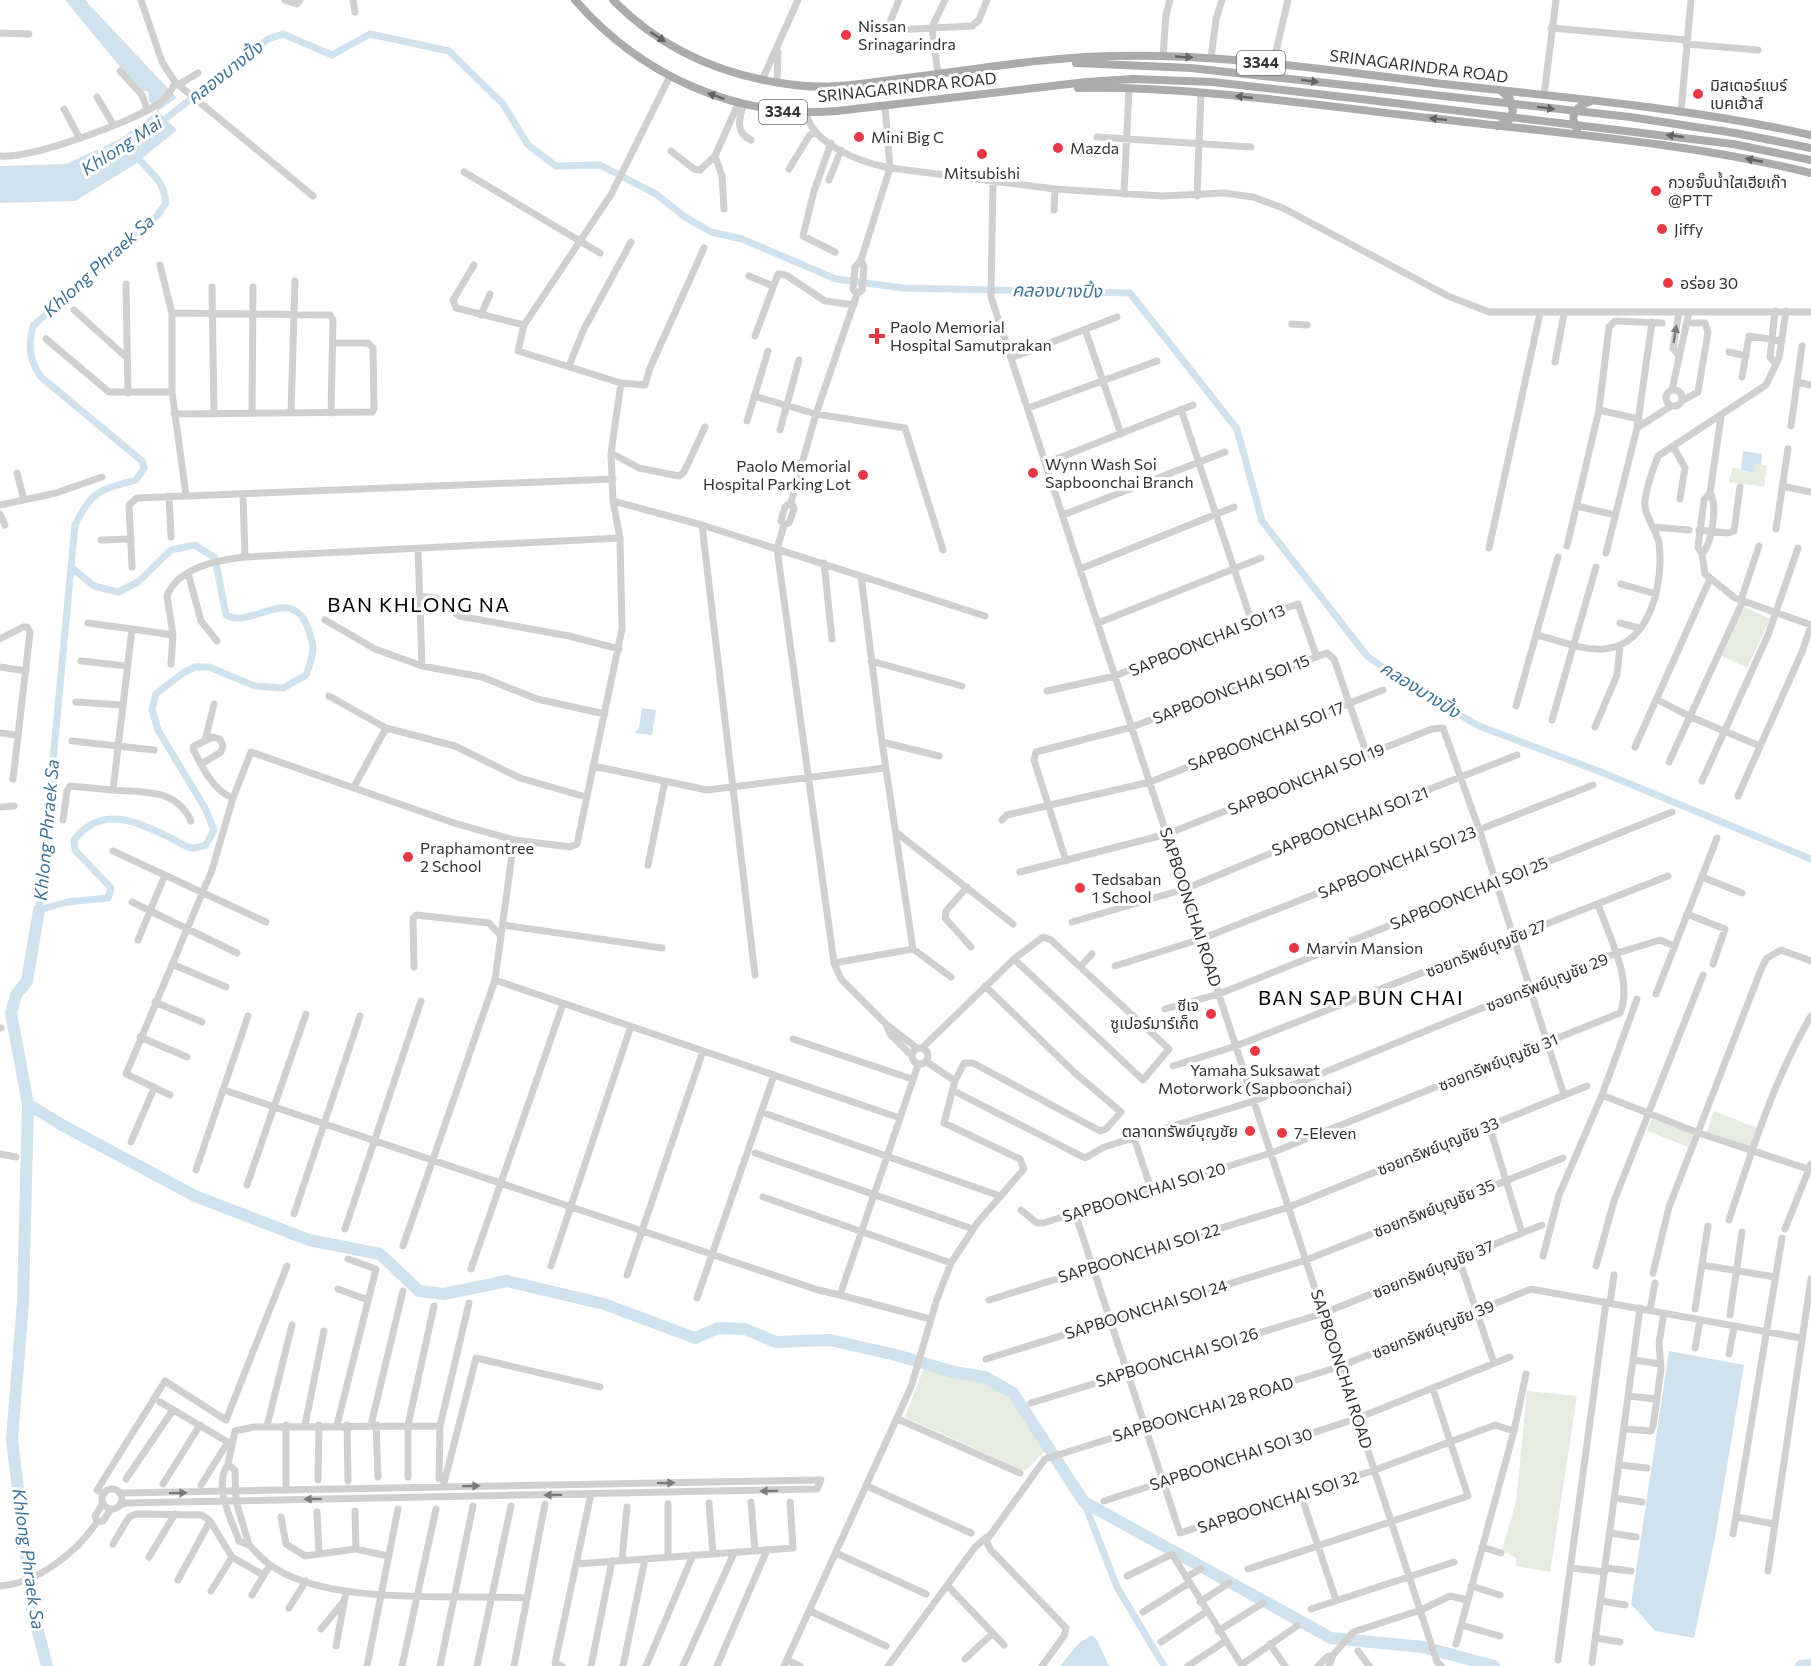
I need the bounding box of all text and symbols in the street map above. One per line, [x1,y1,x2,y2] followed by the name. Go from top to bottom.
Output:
[858,16,956,53] place label: Nissan Srinagarindra
[839,28,853,42] marker: Nissan Srinagarindra
[650,31,666,42] one-way arrow
[182,35,268,109] water label: คลองบางปิ้ง
[1329,45,1509,86] street label: SRINAGARINDRA ROAD
[1237,51,1285,75] road number: 3344
[1175,52,1194,61] one-way arrow
[817,68,997,105] street label: SRINAGARINDRA ROAD
[1710,75,1788,112] place label: มิสเตอร์แบร์ เบคเฮ้าส์
[1300,76,1319,86] one-way arrow
[1691,87,1705,101] marker: มิสเตอร์แบร์ เบคเฮ้าส์
[707,91,725,101] one-way arrow
[1235,92,1254,102] one-way arrow
[759,100,807,124] road number: 3344
[1537,103,1556,113] one-way arrow
[77,110,167,180] water label: Khlong Mai
[1428,114,1447,124] one-way arrow
[871,127,944,146] place label: Mini Big C
[852,130,866,144] marker: Mini Big C
[1665,131,1684,140] one-way arrow
[1070,138,1119,157] place label: Mazda
[1051,141,1065,155] marker: Mazda
[975,147,989,161] marker: Mitsubishi
[1744,155,1763,164] one-way arrow
[944,163,1020,182] place label: Mitsubishi
[1668,171,1787,209] place label: กวยจั๊บน้ำใสเฮียเก๊า @PTT
[1649,184,1663,198] marker: กวยจั๊บน้ำใสเฮียเก๊า @PTT
[38,210,158,321] water label: Khlong Phraek Sa
[1674,219,1703,238] place label: Jiffy
[1655,222,1669,236] marker: Jiffy
[1680,273,1738,292] place label: อร่อย 30
[1661,276,1675,290] marker: อร่อย 30
[1012,278,1103,302] water label: คลองบางปิ้ง
[890,317,1052,354] place label: Paolo Memorial Hospital Samutprakan
[1671,325,1680,344] one-way arrow
[868,327,886,345] marker: Paolo Memorial Hospital Samutprakan
[1045,454,1194,491] place label: Wynn Wash Soi Sapboonchai Branch
[703,456,851,493] place label: Paolo Memorial Hospital Parking Lot
[1026,466,1040,480] marker: Wynn Wash Soi Sapboonchai Branch
[856,468,870,482] marker: Paolo Memorial Hospital Parking Lot
[327,592,511,616] district label: BAN KHLONG NA
[1126,600,1288,680] street label: SAPBOONCHAI SOI 13
[1150,650,1312,727] street label: SAPBOONCHAI SOI 15
[1377,656,1466,723] water label: คลองบางปิ้ง
[1185,697,1347,774] street label: SAPBOONCHAI SOI 17
[1225,738,1387,819] street label: SAPBOONCHAI SOI 19
[29,758,63,902] water label: Khlong Phraek Sa
[1269,782,1431,859] street label: SAPBOONCHAI SOI 21
[1315,821,1479,902] street label: SAPBOONCHAI SOI 23
[1157,825,1226,989] street label: SAPBOONCHAI ROAD
[420,838,534,875] place label: Praphamontree 2 School
[401,850,415,864] marker: Praphamontree 2 School
[1387,852,1551,933] street label: SAPBOONCHAI SOI 25
[1092,869,1161,906] place label: Tedsaban 1 School
[1073,881,1087,895] marker: Tedsaban 1 School
[1423,915,1549,981] street label: ซอยทรัพย์บุญชัย 27
[1306,938,1423,957] place label: Marvin Mansion
[1287,941,1301,955] marker: Marvin Mansion
[1483,948,1611,1016] street label: ซอยทรัพย์บุญชัย 29
[1258,985,1464,1009] district label: BAN SAP BUN CHAI
[1110,995,1199,1033] place label: ซีเจ ซูเปอร์มาร์เก็ต
[1204,1007,1218,1021] marker: ซีเจ ซูเปอร์มาร์เก็ต
[1435,1029,1561,1095] street label: ซอยทรัพย์บุญชัย 31
[1248,1044,1262,1058] marker: Yamaha Suksawat Motorwork (Sapboonchai)
[1158,1060,1352,1097] place label: Yamaha Suksawat Motorwork (Sapboonchai)
[1374,1112,1502,1180] street label: ซอยทรัพย์บุญชัย 33
[1122,1121,1238,1141] place label: ตลาดทรัพย์บุญชัย
[1294,1123,1357,1142] place label: 7-Eleven
[1243,1124,1257,1138] marker: ตลาดทรัพย์บุญชัย
[1275,1126,1289,1140] marker: 7-Eleven
[1060,1158,1228,1225] street label: SAPBOONCHAI SOI 20
[1370,1174,1498,1242] street label: ซอยทรัพย์บุญชัย 35
[1056,1219,1222,1286] street label: SAPBOONCHAI SOI 22
[1370,1236,1496,1302] street label: ซอยทรัพย์บุญชัย 37
[1062,1275,1230,1342] street label: SAPBOONCHAI SOI 24
[1308,1287,1377,1451] street label: SAPBOONCHAI ROAD
[1369,1295,1497,1363] street label: ซอยทรัพย์บุญชัย 39
[1093,1323,1260,1390] street label: SAPBOONCHAI SOI 26
[1110,1372,1296,1445] street label: SAPBOONCHAI 28 ROAD
[1147,1423,1315,1494] street label: SAPBOONCHAI SOI 30
[1195,1466,1361,1537] street label: SAPBOONCHAI SOI 32
[657,1478,676,1488] one-way arrow
[462,1481,481,1491] one-way arrow
[759,1486,778,1495] one-way arrow
[8,1487,50,1631] water label: Khlong Phraek Sa
[169,1488,188,1498] one-way arrow
[543,1490,562,1500] one-way arrow
[303,1494,322,1504] one-way arrow

